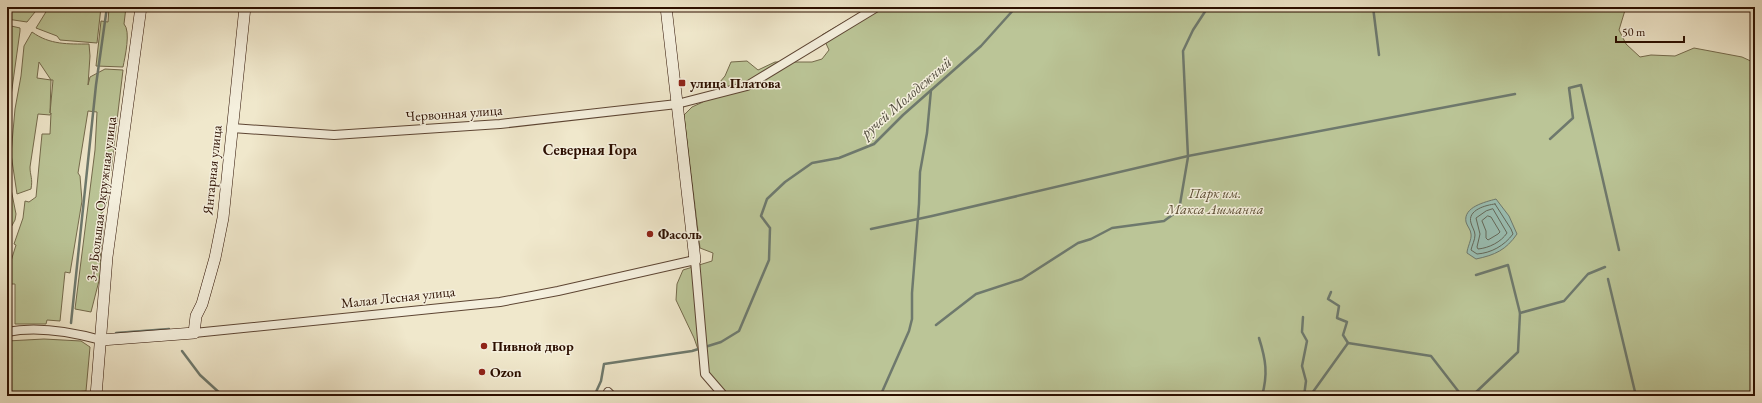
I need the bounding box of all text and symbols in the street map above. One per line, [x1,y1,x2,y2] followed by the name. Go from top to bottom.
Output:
[1616,18,1684,44] scale bar
[1622,24,1646,40] text: 50 m
[855,52,956,143] water label: ручей Молодежный
[690,74,782,92] place label: улица Платова
[677,78,687,88] marker: улица Платова
[405,101,503,125] street label: Червонная улица
[82,115,120,282] street label: 3-я Большая Окружная улица
[198,124,226,217] street label: Янтарная улица
[543,140,638,159] district label: Северная Гора
[1165,184,1264,218] park label: Парк им. Макса Ашманна
[658,225,702,243] place label: Фасоль
[645,229,655,239] marker: Фасоль
[340,282,456,312] street label: Малая Лесная улица
[492,337,574,355] place label: Пивной двор
[479,341,489,351] marker: Пивной двор
[490,363,522,381] place label: Ozon
[477,367,487,377] marker: Ozon

